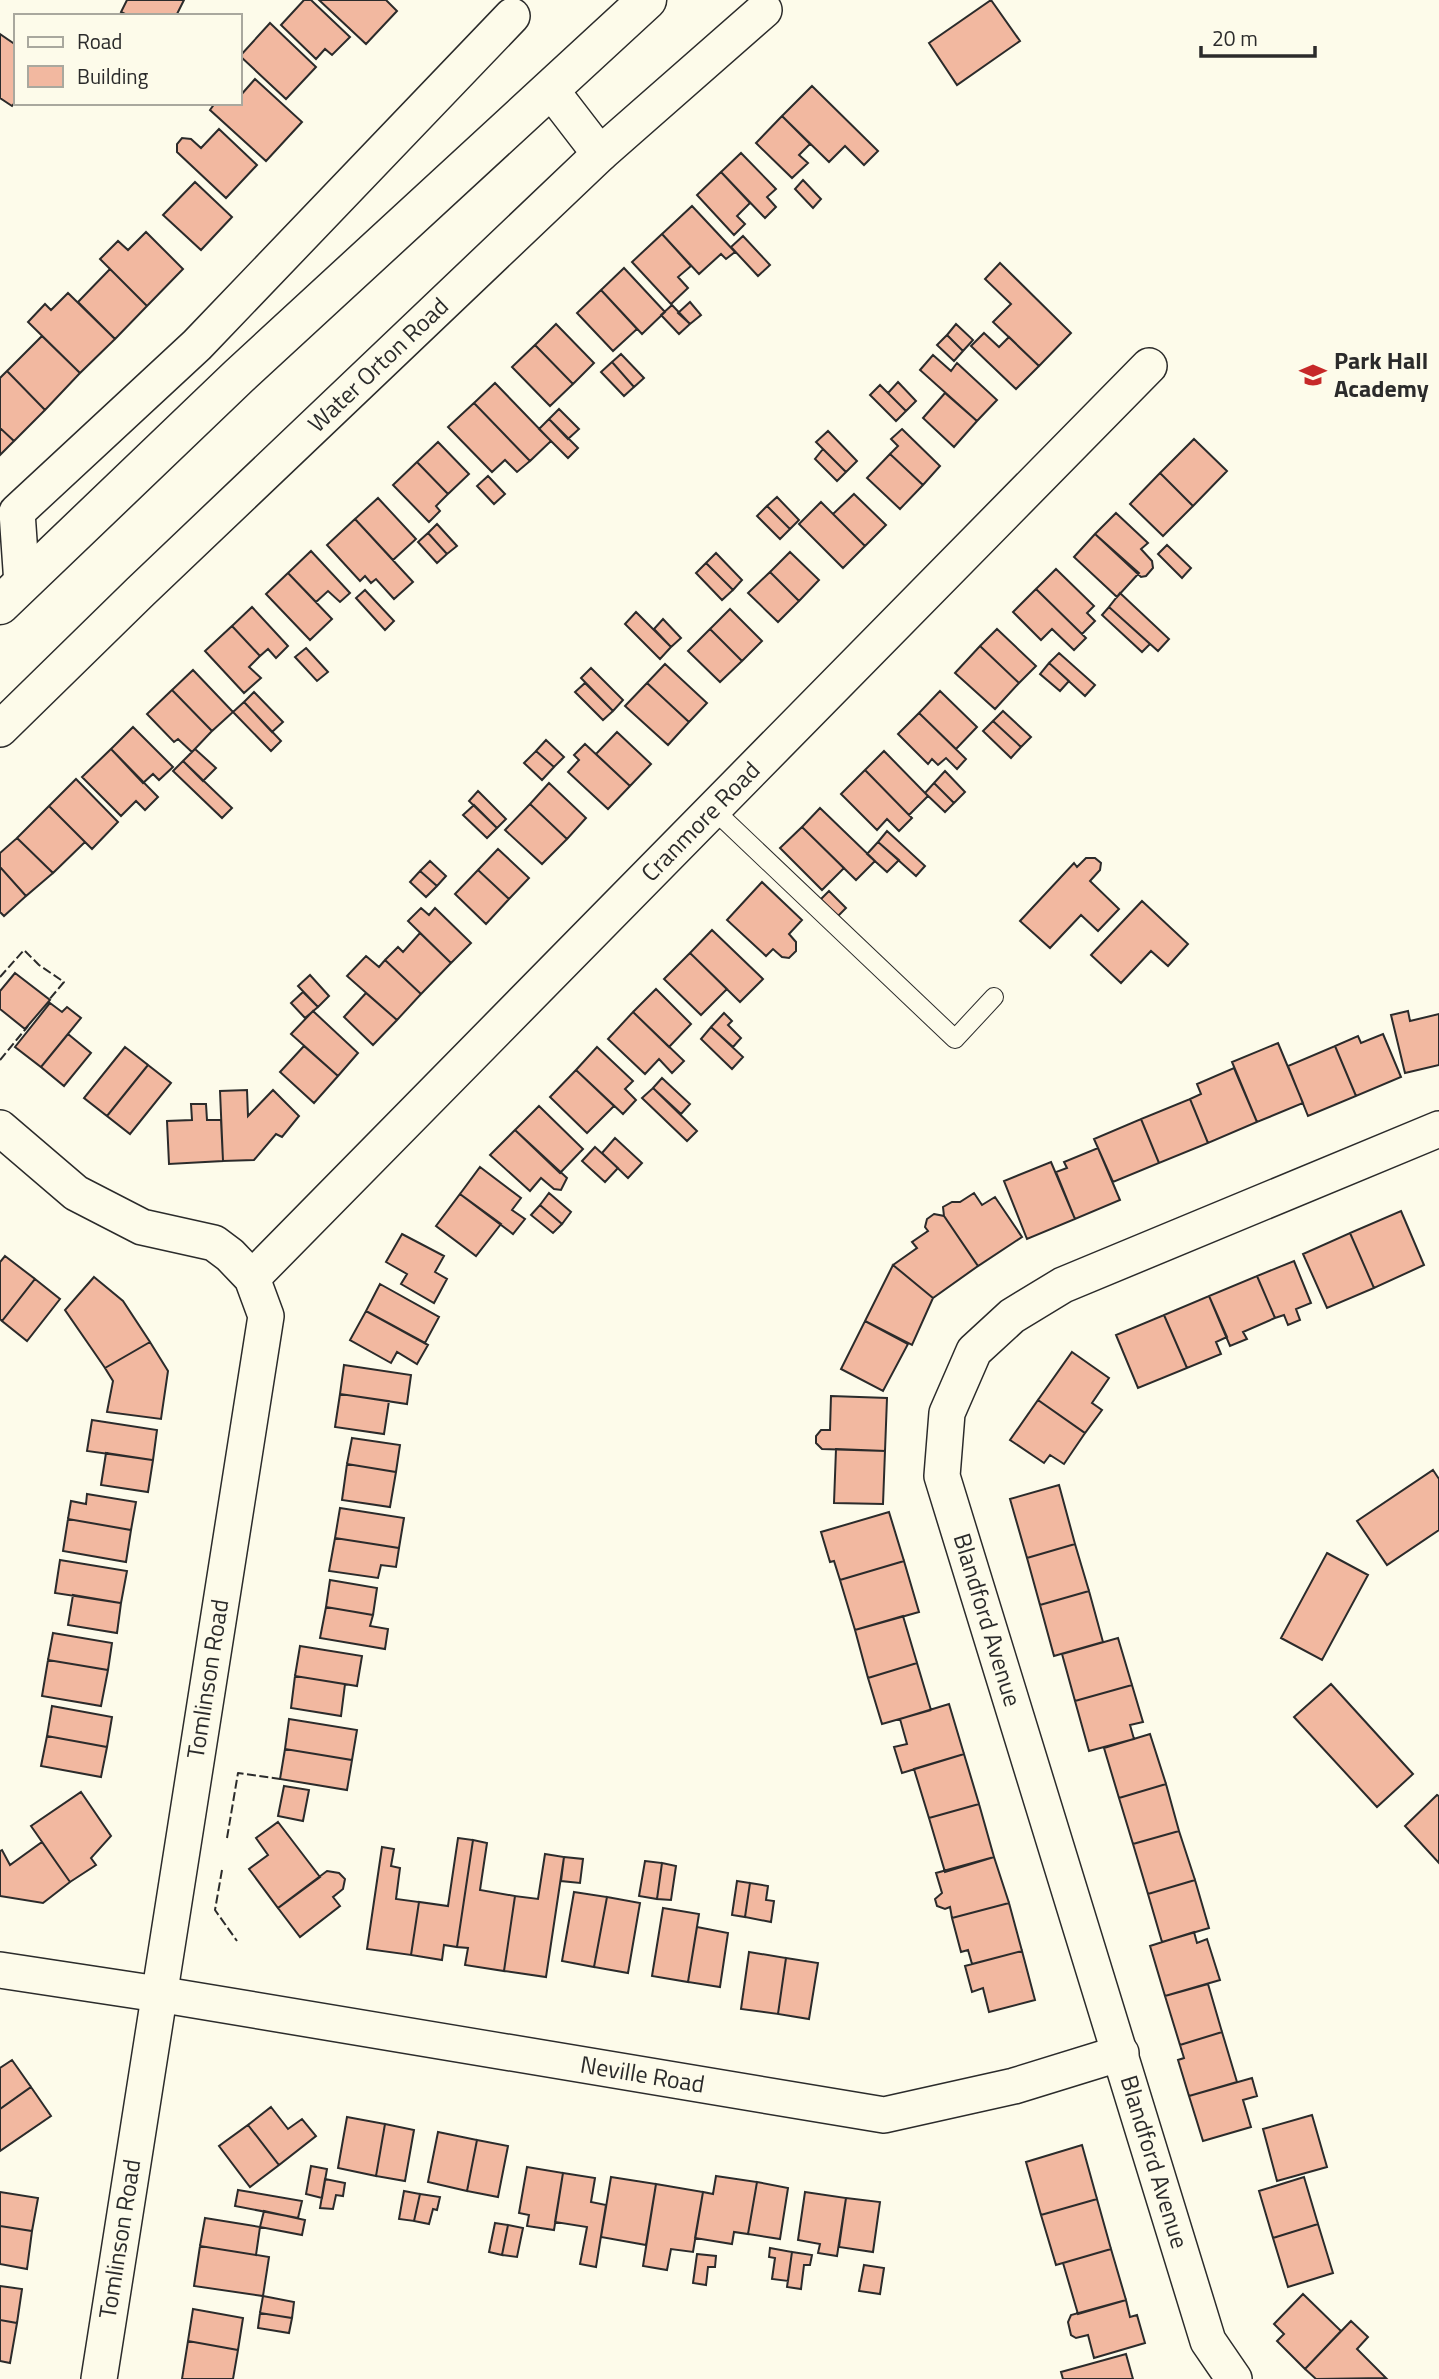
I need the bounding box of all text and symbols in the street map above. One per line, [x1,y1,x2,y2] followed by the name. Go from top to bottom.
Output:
[14,14,242,105] legend
[1201,14,1315,58] scale bar
[1212,22,1258,54] text: 20 m
[77,25,122,57] text: Road
[77,60,149,92] text: Building
[299,288,456,440] street label: Water Orton Road
[1334,342,1429,406] place label: Park Hall Academy
[1298,360,1328,390] school or university icon: Park Hall Academy
[632,753,768,889] street label: Cranmore Road
[945,1529,1031,1711] street label: Blandford Avenue
[177,1597,237,1761] street label: Tomlinson Road
[578,2046,707,2102] street label: Neville Road
[1112,2071,1198,2253] street label: Blandford Avenue
[89,2157,149,2321] street label: Tomlinson Road

